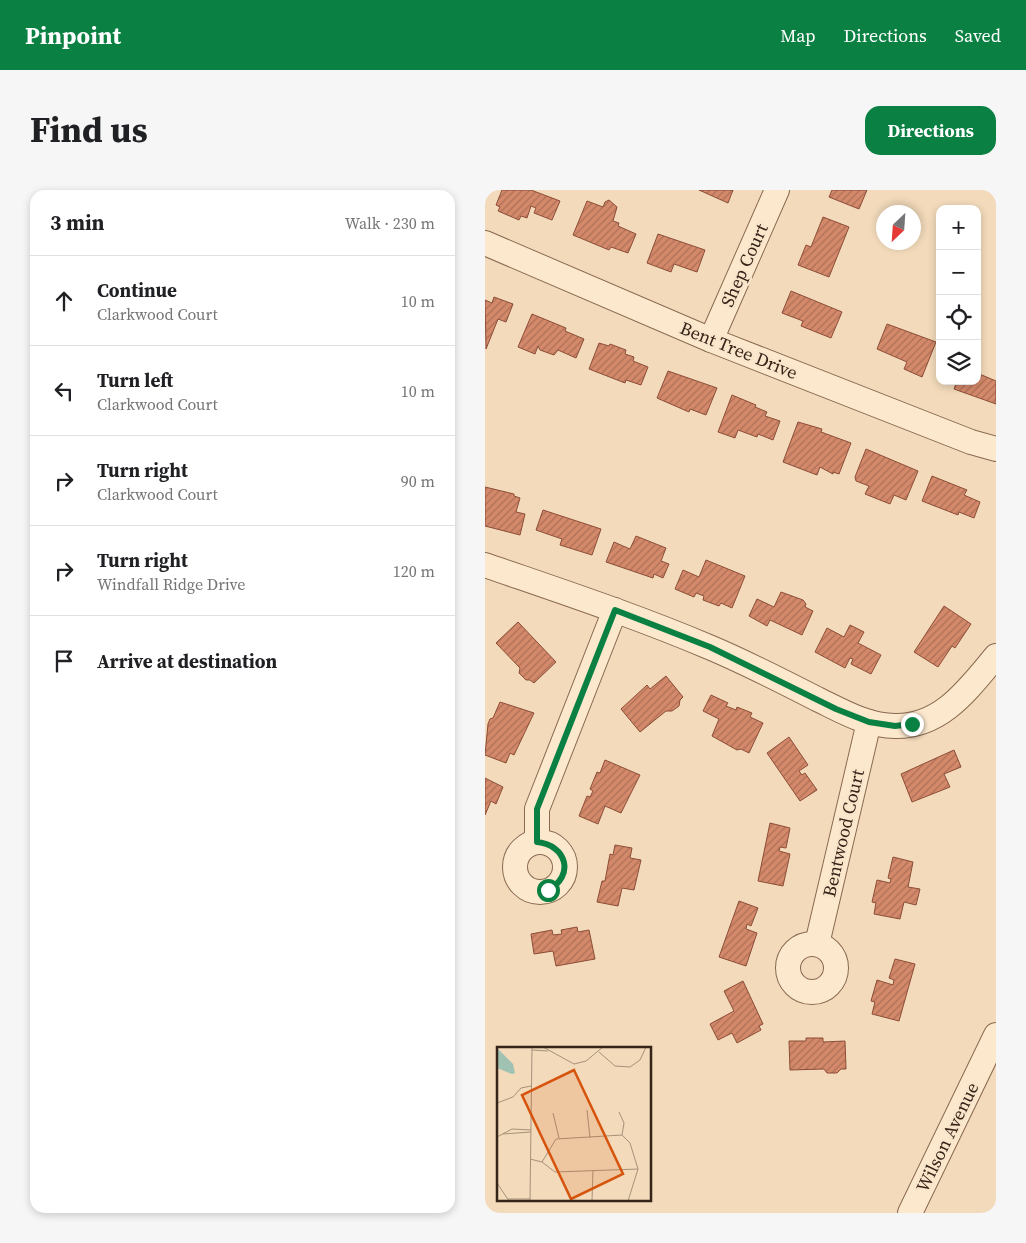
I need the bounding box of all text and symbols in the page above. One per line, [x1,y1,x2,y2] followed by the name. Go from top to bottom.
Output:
[25,19,121,52] text: Pinpoint
[780,23,816,48] text: Map
[844,23,927,48] text: Directions
[955,23,1001,48] text: Saved
[30,106,148,154] text: Find us
[865,106,996,155] button: Directions
[876,205,921,250] north arrow
[936,205,981,385] map controls
[936,205,981,250] button: +
[50,208,105,237] text: 3 min
[345,212,435,234] text: Walk · 230 m
[714,219,774,311] street label: Shep Court
[936,250,981,295] button: −
[97,277,177,303] text: Continue
[50,287,78,315] icon: ahead
[401,290,435,312] text: 10 m
[936,295,981,340] button: locate
[97,303,218,325] text: Clarkwood Court
[676,315,802,385] street label: Bent Tree Drive
[936,340,981,385] button: layers
[97,367,173,393] text: Turn left
[50,377,78,405] icon: left
[401,380,435,402] text: 10 m
[97,393,218,415] text: Clarkwood Court
[97,457,188,483] text: Turn right
[50,467,78,495] icon: right
[401,470,435,492] text: 90 m
[97,483,218,505] text: Clarkwood Court
[97,547,188,573] text: Turn right
[50,557,78,585] icon: right
[393,560,435,582] text: 120 m
[97,573,245,595] text: Windfall Ridge Drive
[50,647,78,675] icon: arrive
[97,648,277,674] text: Arrive at destination
[901,713,924,736] route end
[816,767,870,899] street label: Bentwood Court
[537,879,560,902] route start
[497,1047,651,1200] inset map
[910,1078,984,1196] street label: Wilson Avenue

